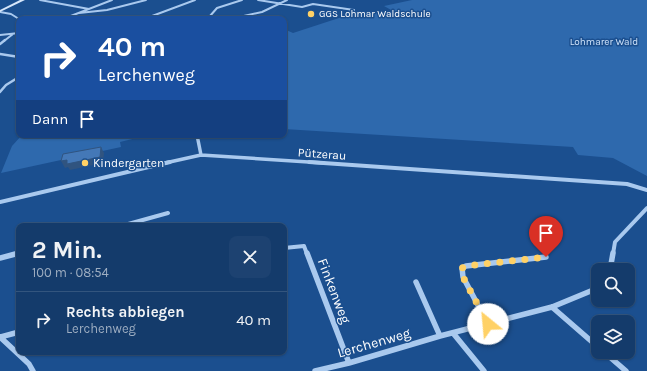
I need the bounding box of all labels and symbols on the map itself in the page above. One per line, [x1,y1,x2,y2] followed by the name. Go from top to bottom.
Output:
[319,8,431,20] place label: GGS Lohmar Waldschule
[306,9,316,19] marker: GGS Lohmar Waldschule
[570,36,638,48] park label: Lohmarer Wald
[297,145,347,163] street label: Pützerau
[93,156,164,170] place label: Kindergarten
[80,158,90,168] marker: Kindergarten
[529,216,563,257] pin
[314,256,354,326] street label: Finkenweg
[467,303,509,345] position arrow
[335,324,413,362] street label: Lerchenweg

